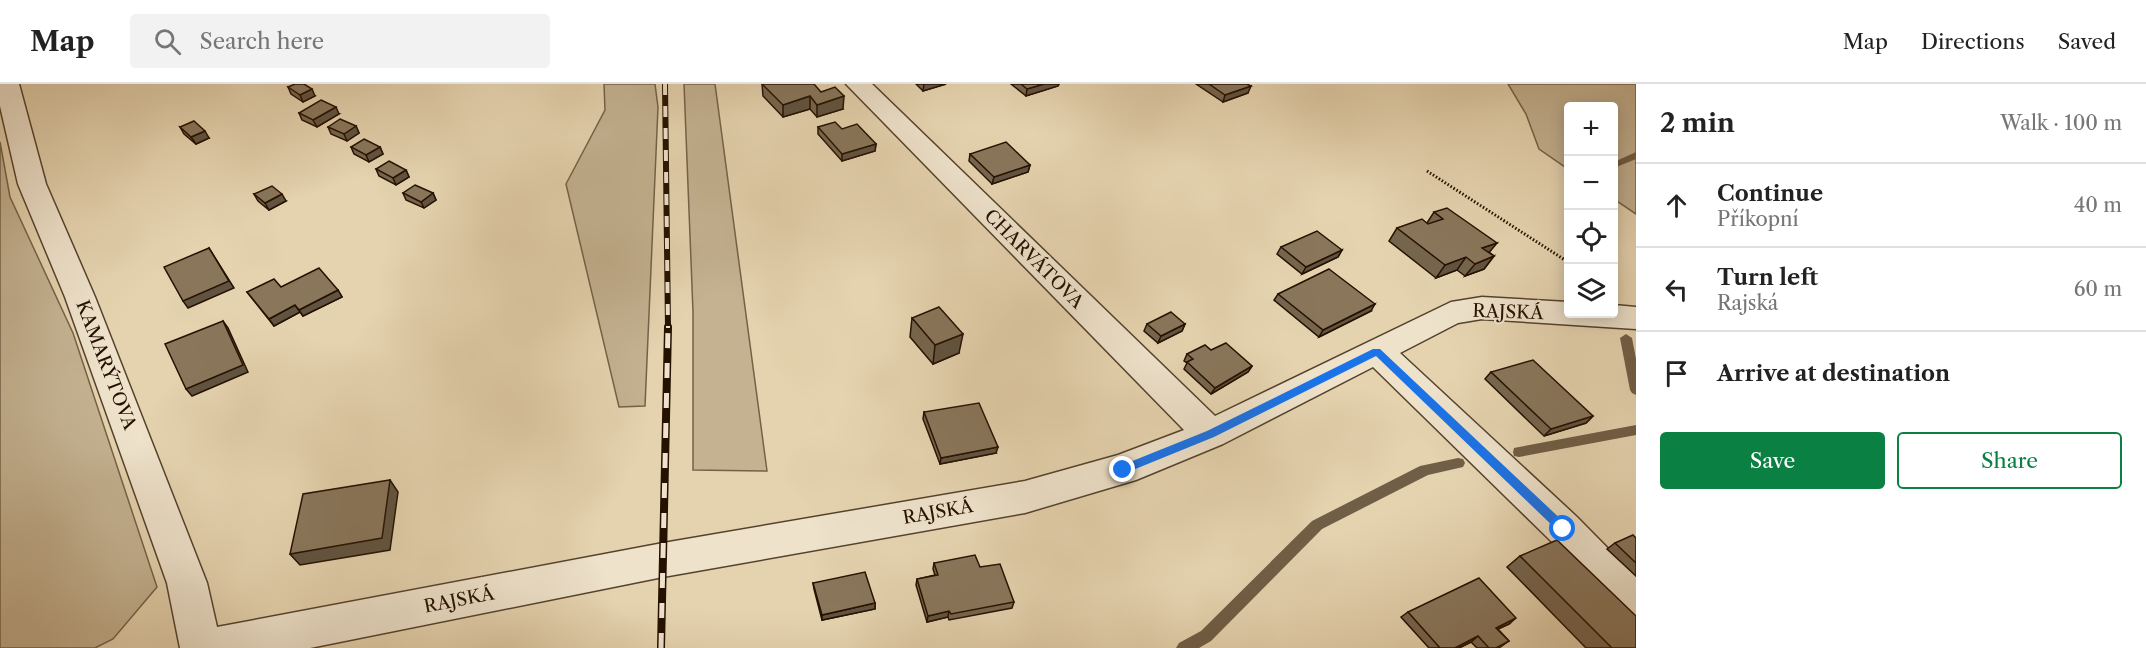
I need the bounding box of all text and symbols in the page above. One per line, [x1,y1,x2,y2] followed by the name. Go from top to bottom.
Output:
[130,14,550,68] search box
[30,24,94,58] text: Map
[151,25,184,58] icon: search
[199,28,324,55] text: Search here
[1843,29,1888,54] text: Map
[1921,29,2025,54] text: Directions
[2058,29,2116,54] text: Saved
[1564,102,1618,318] map controls
[1564,102,1618,156] button: +
[1660,107,1735,139] text: 2 min
[2000,111,2122,135] text: Walk · 100 m
[1564,156,1618,210] button: −
[1717,180,1823,207] text: Continue
[1660,189,1693,222] icon: ahead
[2074,193,2122,217] text: 40 m
[980,204,1089,314] street label: CHARVÁTOVA
[1717,207,1799,231] text: Příkopní
[1564,210,1618,264] button: locate
[1564,264,1618,318] button: layers
[1717,264,1818,291] text: Turn left
[1660,273,1693,306] icon: left
[2074,277,2122,301] text: 60 m
[1717,291,1778,315] text: Rajská
[71,297,142,433] street label: KAMARÝTOVA
[1472,299,1545,324] street label: RAJSKÁ
[1660,357,1693,390] icon: arrive
[1717,360,1950,387] text: Arrive at destination
[1660,432,1885,489] button: Save
[1897,432,2122,489] button: Share
[1109,456,1135,482] route end
[901,494,975,529] street label: RAJSKÁ
[1549,515,1575,541] route start
[422,581,497,618] street label: RAJSKÁ

